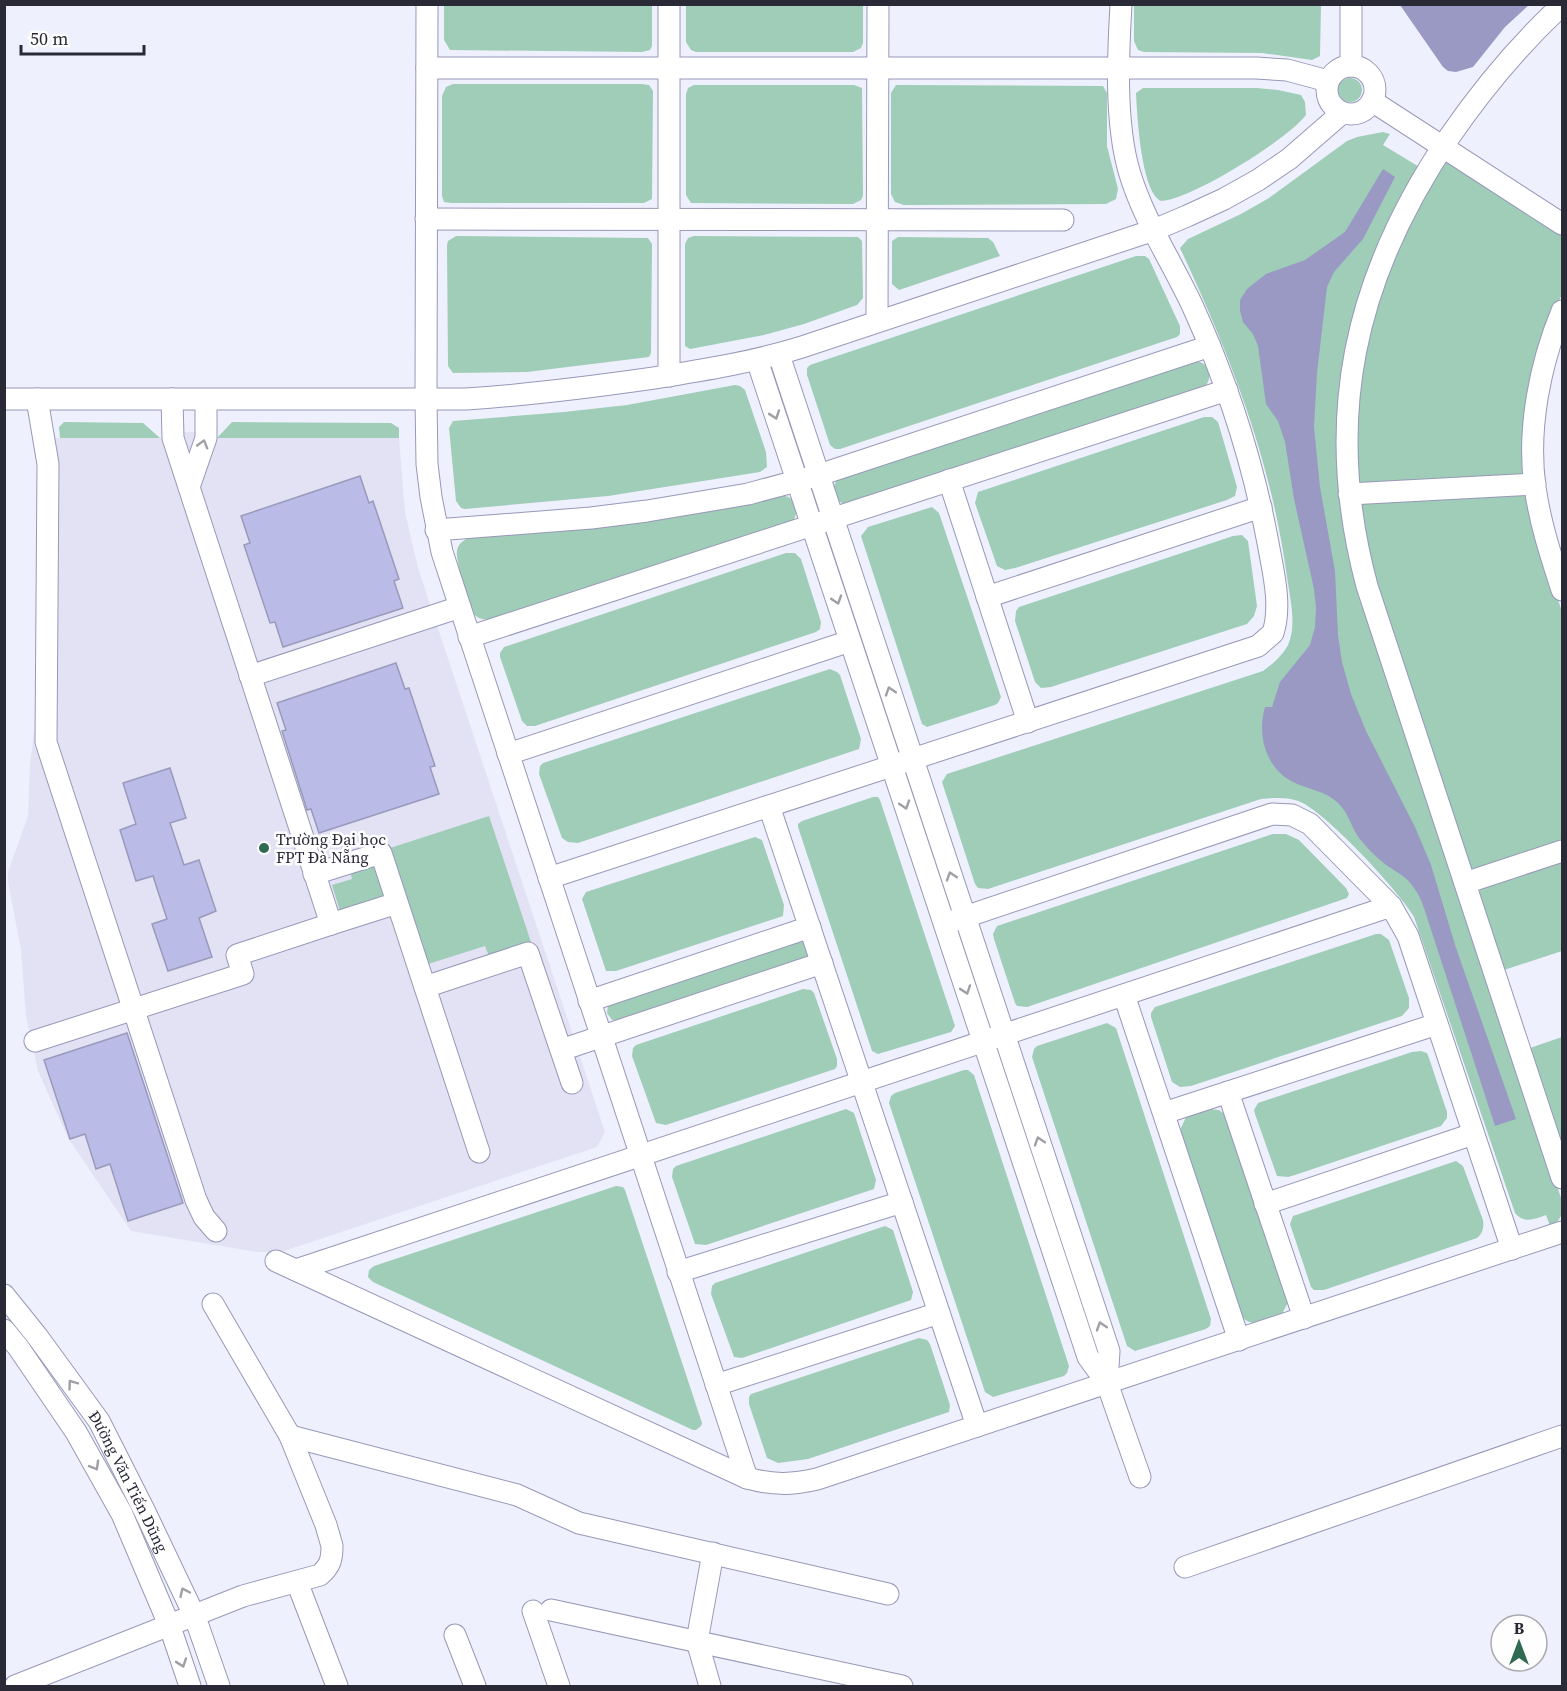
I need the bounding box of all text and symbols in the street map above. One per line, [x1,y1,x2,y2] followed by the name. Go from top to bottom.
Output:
[21,18,144,56] scale bar
[30,26,68,51] text: 50 m
[768,409,780,420] one-way arrow
[196,439,208,450] one-way arrow
[829,594,842,605] one-way arrow
[885,686,897,697] one-way arrow
[897,799,910,810] one-way arrow
[276,828,386,868] place label: Trường Đại học FPT Đà Nẵng
[257,841,271,855] marker: Trường Đại học FPT Đà Nẵng
[946,871,959,882] one-way arrow
[959,984,971,995] one-way arrow
[1034,1136,1046,1147] one-way arrow
[1095,1321,1108,1332] one-way arrow
[68,1380,79,1391] one-way arrow
[84,1406,174,1556] street label: Đường Văn Tiến Dũng
[88,1460,99,1470] one-way arrow
[180,1588,192,1599] one-way arrow
[1489,1613,1549,1673] north arrow
[1514,1617,1525,1639] text: B
[175,1657,188,1668] one-way arrow

